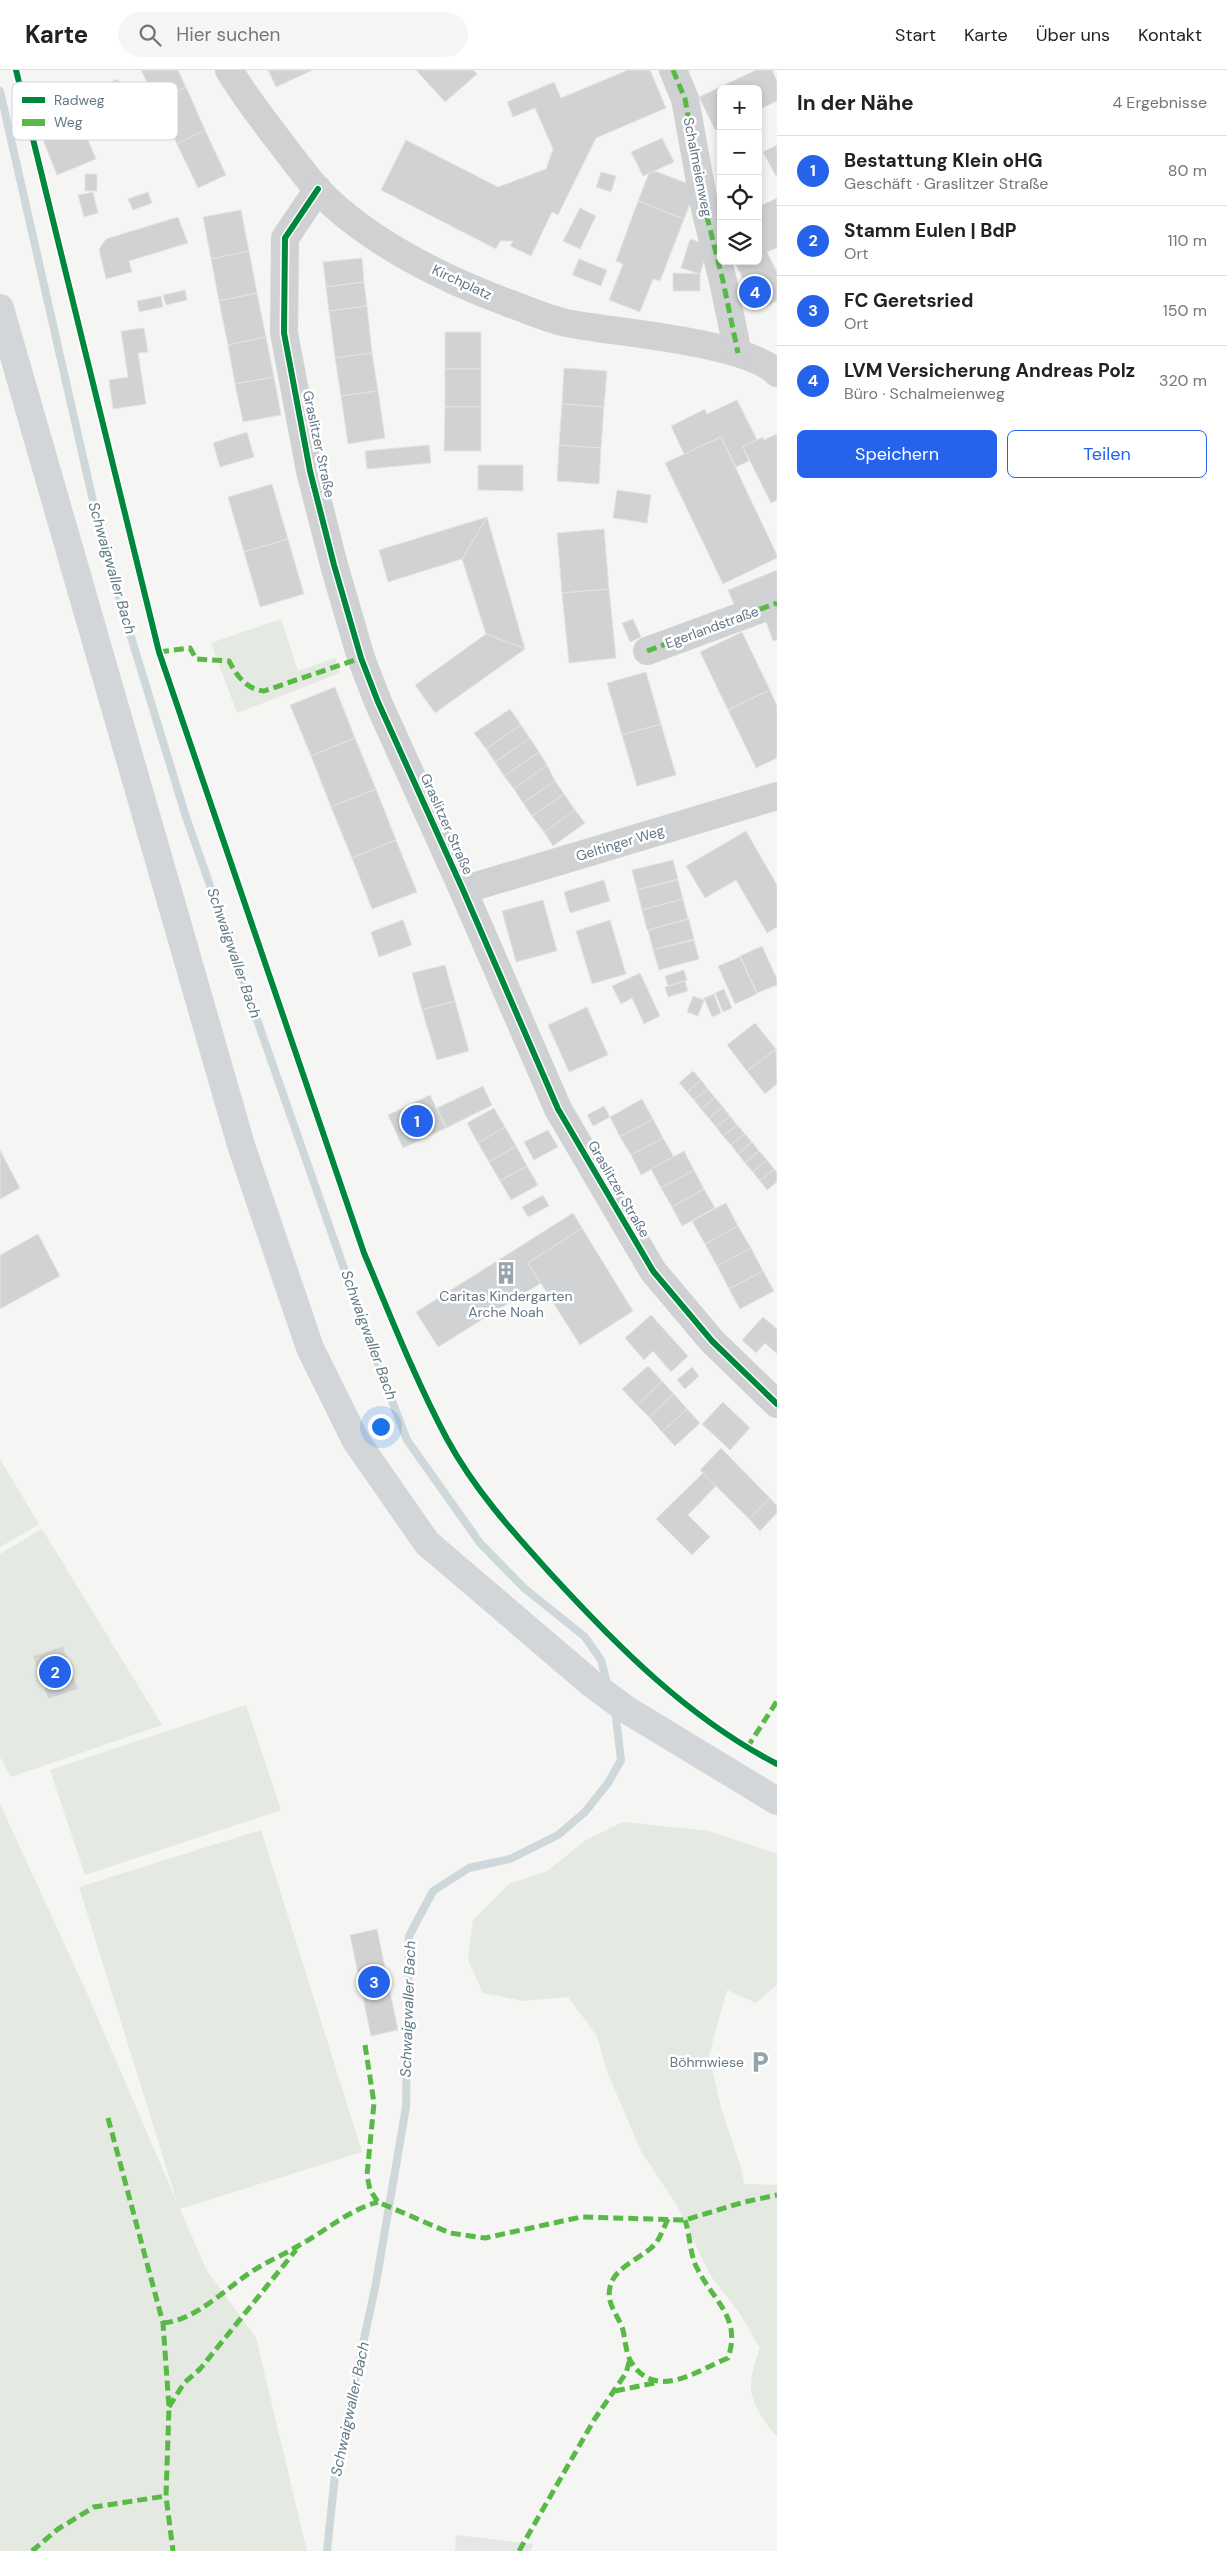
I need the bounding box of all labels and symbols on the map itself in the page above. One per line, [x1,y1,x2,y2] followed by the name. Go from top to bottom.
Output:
[12,82,178,140] legend
[54,91,105,109] text: Radweg
[54,113,83,131] text: Weg
[680,116,716,218] street label: Schalmeienweg
[429,260,495,304] street label: Kirchplatz
[739,273,771,311] pin: 4
[299,389,339,499] street label: Graslitzer Straße
[84,500,141,637] water label: Schwaigwaller Bach
[663,602,761,652] street label: Egerlandstraße
[417,771,477,878] street label: Graslitzer Straße
[574,821,667,865] street label: Geltinger Weg
[202,885,266,1021] water label: Schwaigwaller Bach
[401,1102,433,1140] pin: 1
[584,1137,654,1241] street label: Graslitzer Straße
[493,1260,519,1286] building icon: Caritas Kindergarten Arche Noah
[336,1267,402,1403] water label: Schwaigwaller Bach
[439,1287,573,1321] place label: Caritas Kindergarten Arche Noah
[368,1414,394,1440] your location
[39,1653,71,1691] pin: 2
[396,1940,420,2078] water label: Schwaigwaller Bach
[358,1963,390,2001] pin: 3
[747,2049,773,2075] parking icon: Böhmwiese
[670,2053,744,2071] place label: Böhmwiese
[326,2340,374,2478] water label: Schwaigwaller Bach

